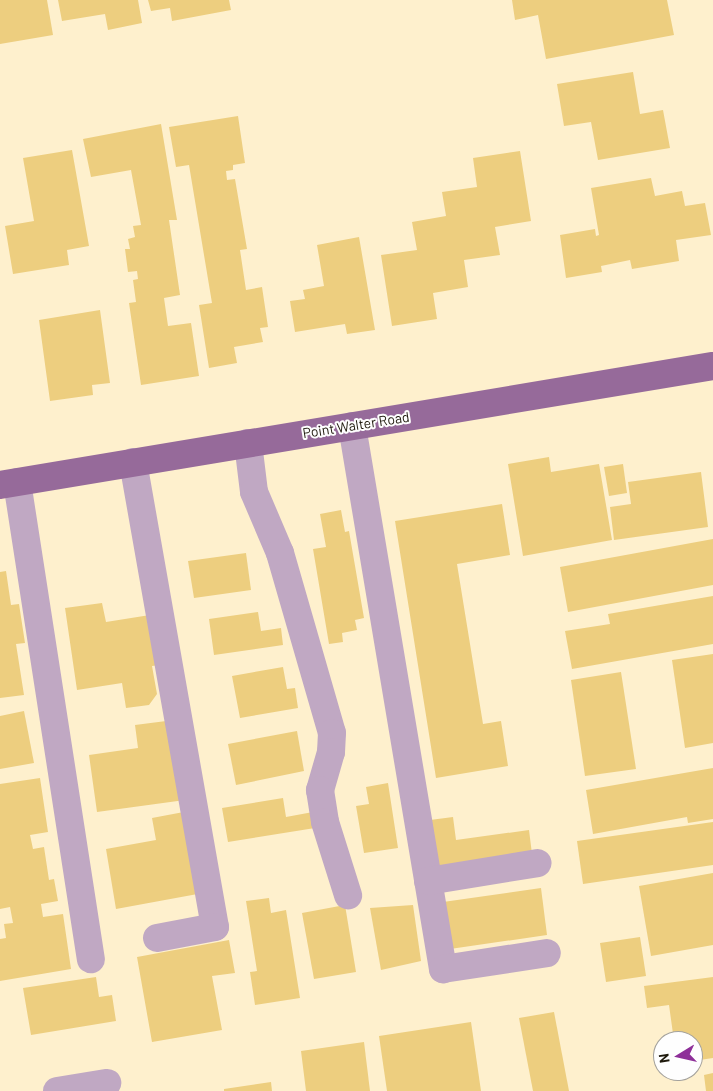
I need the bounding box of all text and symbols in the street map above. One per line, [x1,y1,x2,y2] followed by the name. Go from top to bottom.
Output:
[301,408,411,442] street label: Point Walter Road
[653,1031,703,1081] north arrow
[655,1052,673,1064] text: N

